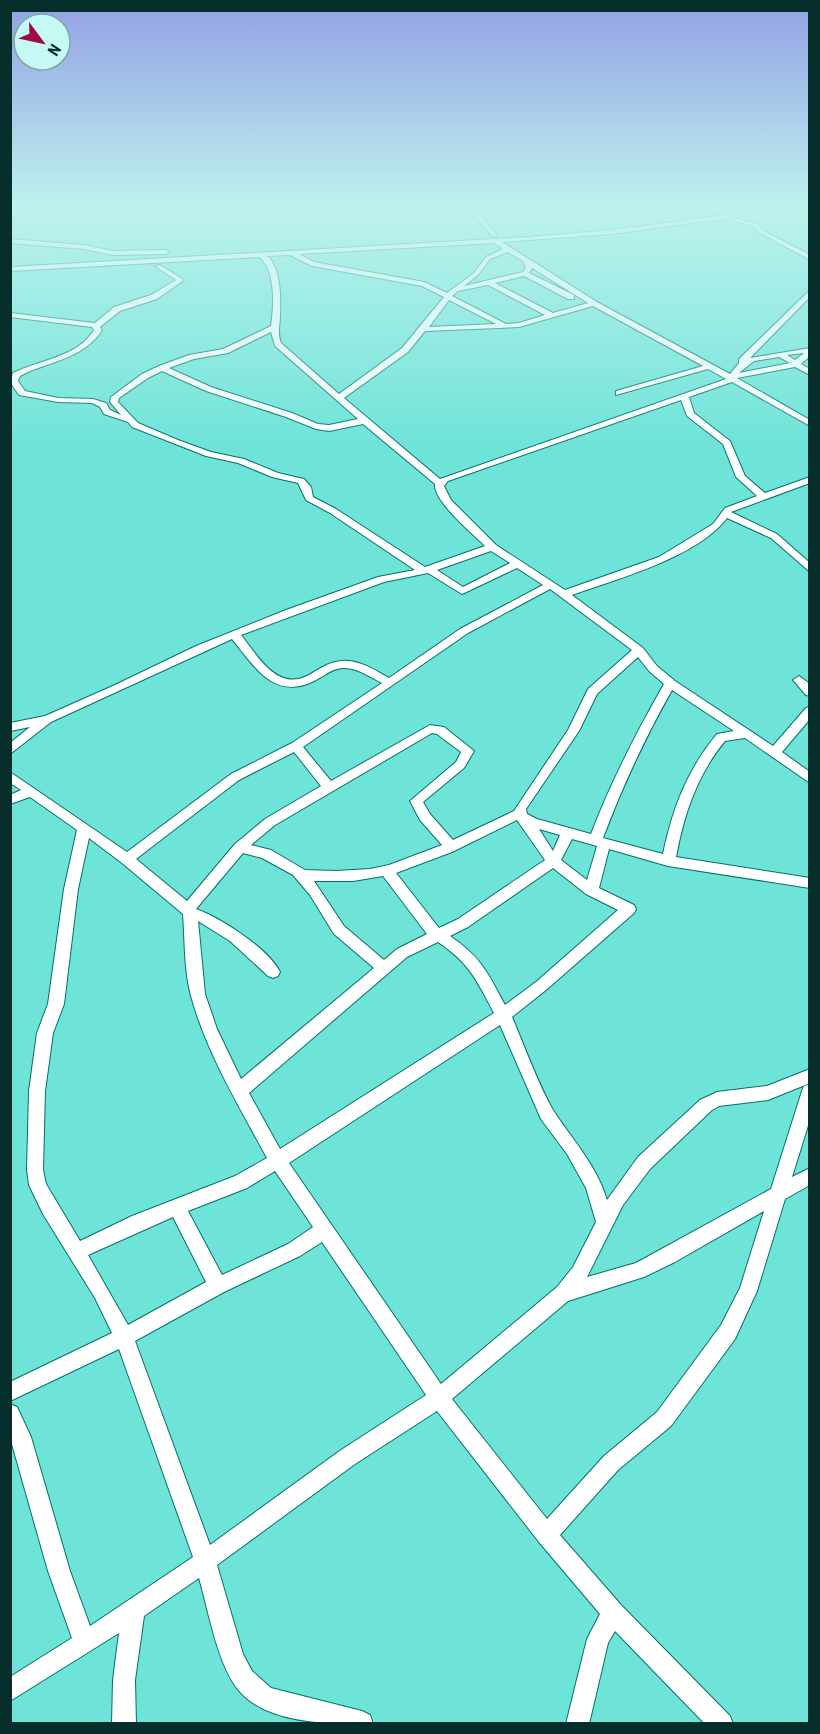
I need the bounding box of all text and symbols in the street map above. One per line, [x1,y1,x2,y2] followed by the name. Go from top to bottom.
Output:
[12,12,72,72] north arrow
[44,41,65,59] text: N

